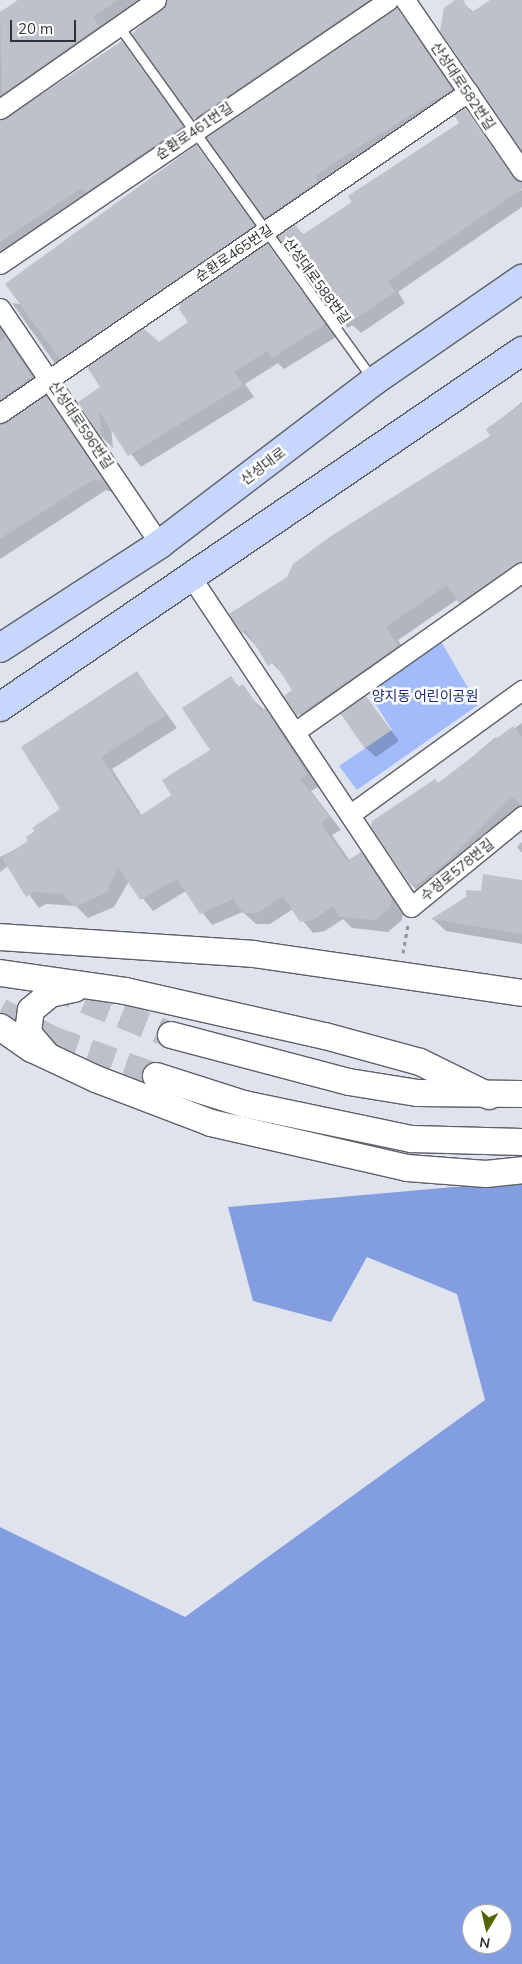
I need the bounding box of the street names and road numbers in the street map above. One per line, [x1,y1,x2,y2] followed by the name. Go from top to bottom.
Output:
[427,39,499,133] street label: 산성대로582번길
[152,99,236,163] street label: 순환로461번길
[192,221,276,285] street label: 순환로465번길
[280,235,354,327] street label: 산성대로588번길
[45,378,117,472] street label: 산성대로596번길
[237,444,289,488] street label: 산성대로
[417,835,497,905] street label: 수정로578번길

